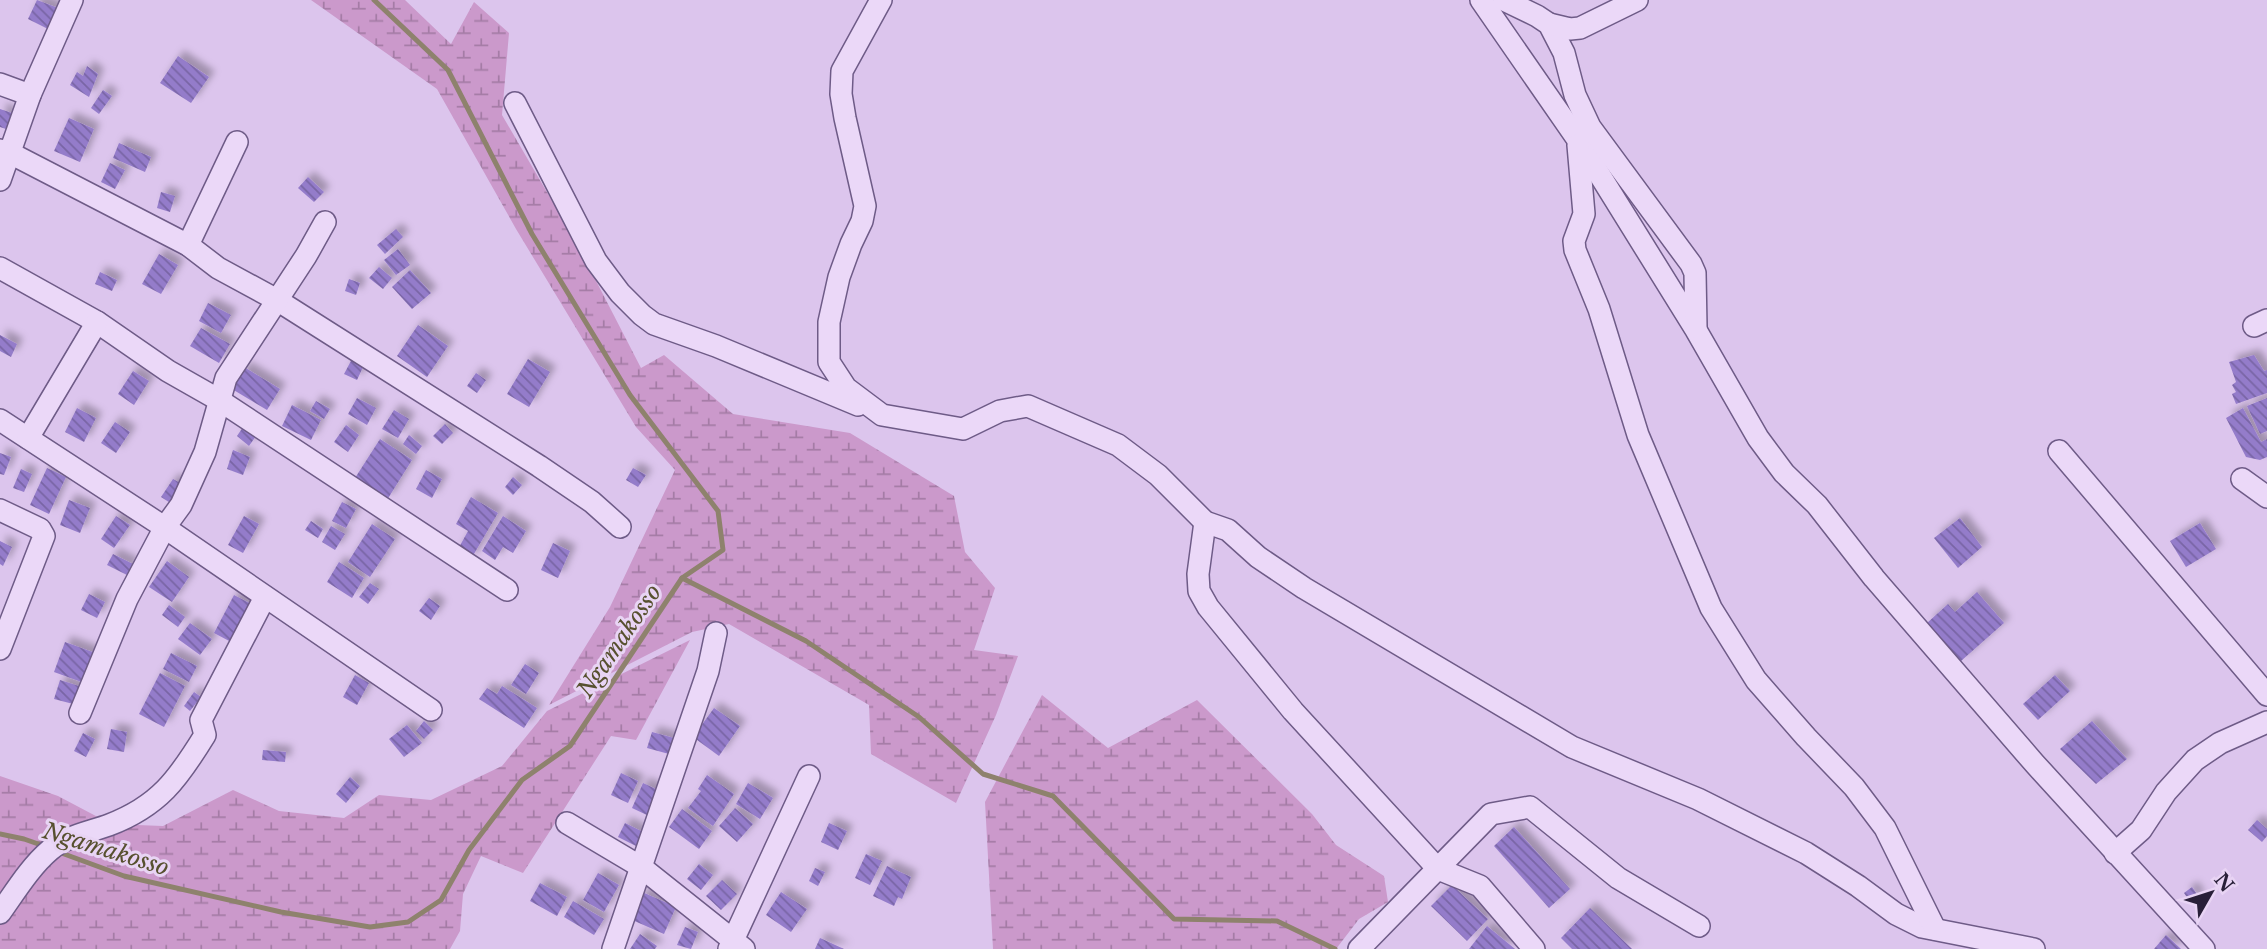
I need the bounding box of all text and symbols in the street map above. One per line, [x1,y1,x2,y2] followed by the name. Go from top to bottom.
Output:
[570,579,667,704] water label: Ngamakosso
[39,816,173,881] water label: Ngamakosso
[2176,858,2246,928] north arrow
[2209,868,2238,897] text: N

